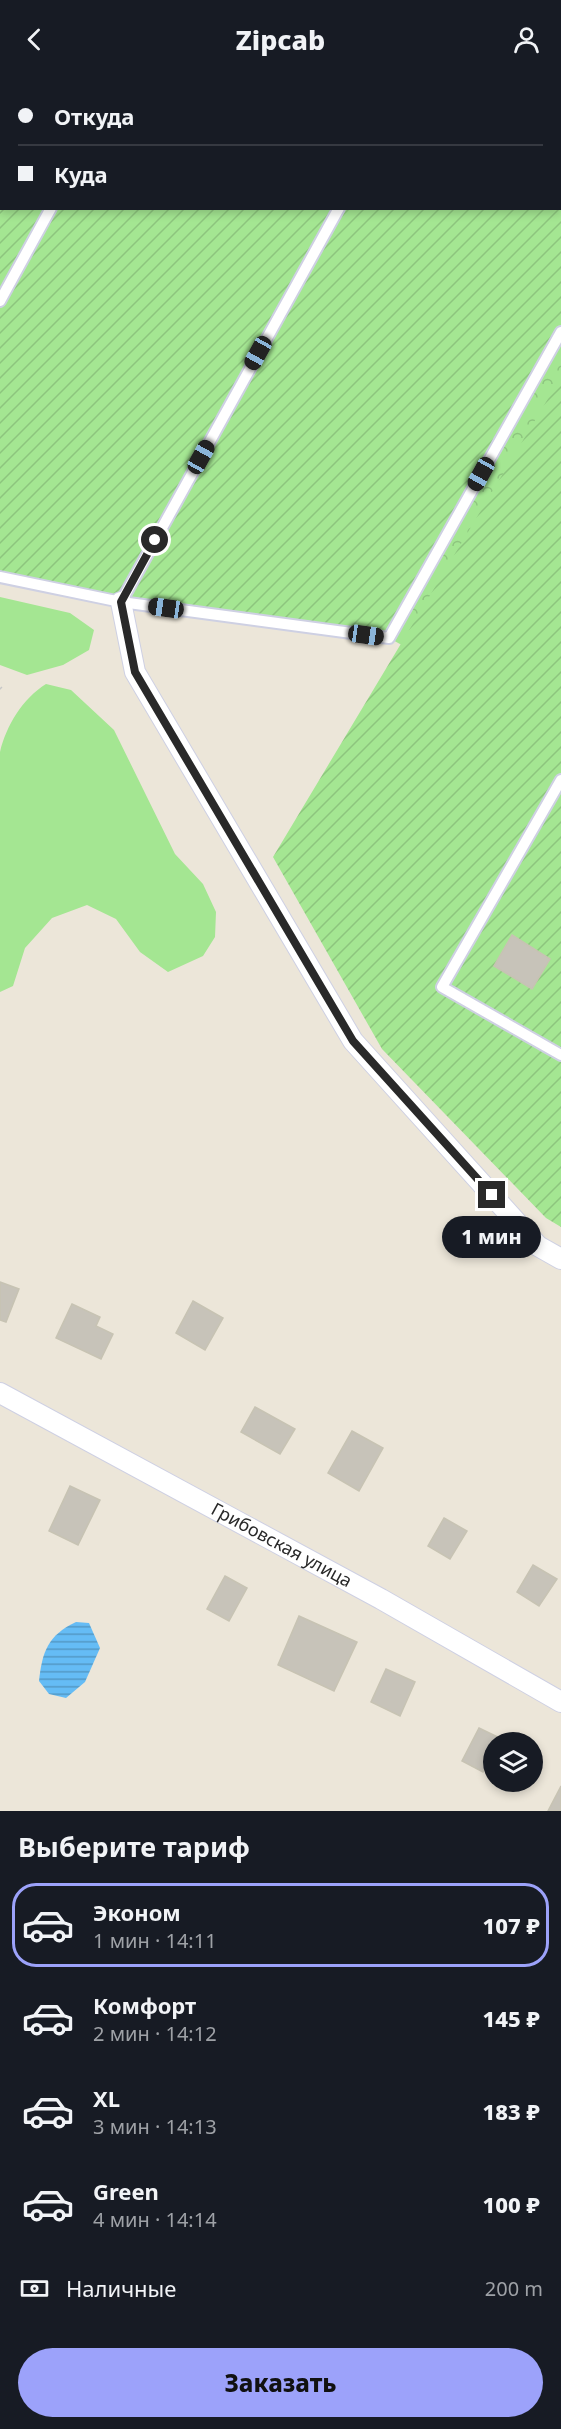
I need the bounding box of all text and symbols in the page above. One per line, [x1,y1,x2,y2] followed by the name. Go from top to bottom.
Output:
[236,21,325,58] text: Zipcab
[18,23,51,56] icon: back
[510,23,543,56] icon: person
[54,101,134,131] text: Откуда
[54,159,108,189] text: Куда
[241,333,275,373] car
[184,437,218,477] car
[464,454,498,494] car
[141,526,168,553] route start
[147,597,185,619] car
[347,624,385,646] car
[478,1181,505,1208] route end
[442,1216,542,1258] callout: 1 мин
[461,1223,522,1250] text: 1 мин
[207,1497,357,1592] street label: Грибовская улица
[483,1732,543,1792] map controls
[483,1732,543,1792] button: layers
[18,1828,250,1865] text: Выберите тариф
[93,1897,181,1927] text: Эконом
[21,1898,75,1952] icon: car
[483,1910,540,1940] text: 107 ₽
[93,1927,217,1954] text: 1 мин · 14:11
[93,1990,196,2020] text: Комфорт
[21,1991,75,2045] icon: car
[483,2003,540,2033] text: 145 ₽
[93,2020,217,2047] text: 2 мин · 14:12
[93,2083,120,2113] text: XL
[21,2084,75,2138] icon: car
[483,2096,540,2126] text: 183 ₽
[93,2113,217,2140] text: 3 мин · 14:13
[93,2176,159,2206] text: Green
[21,2177,75,2231] icon: car
[483,2189,540,2219] text: 100 ₽
[93,2206,217,2233] text: 4 мин · 14:14
[18,2272,51,2305] icon: cash
[66,2273,176,2303] text: Наличные
[485,2275,543,2302] text: 200 m
[18,2348,543,2417] button: Заказать

